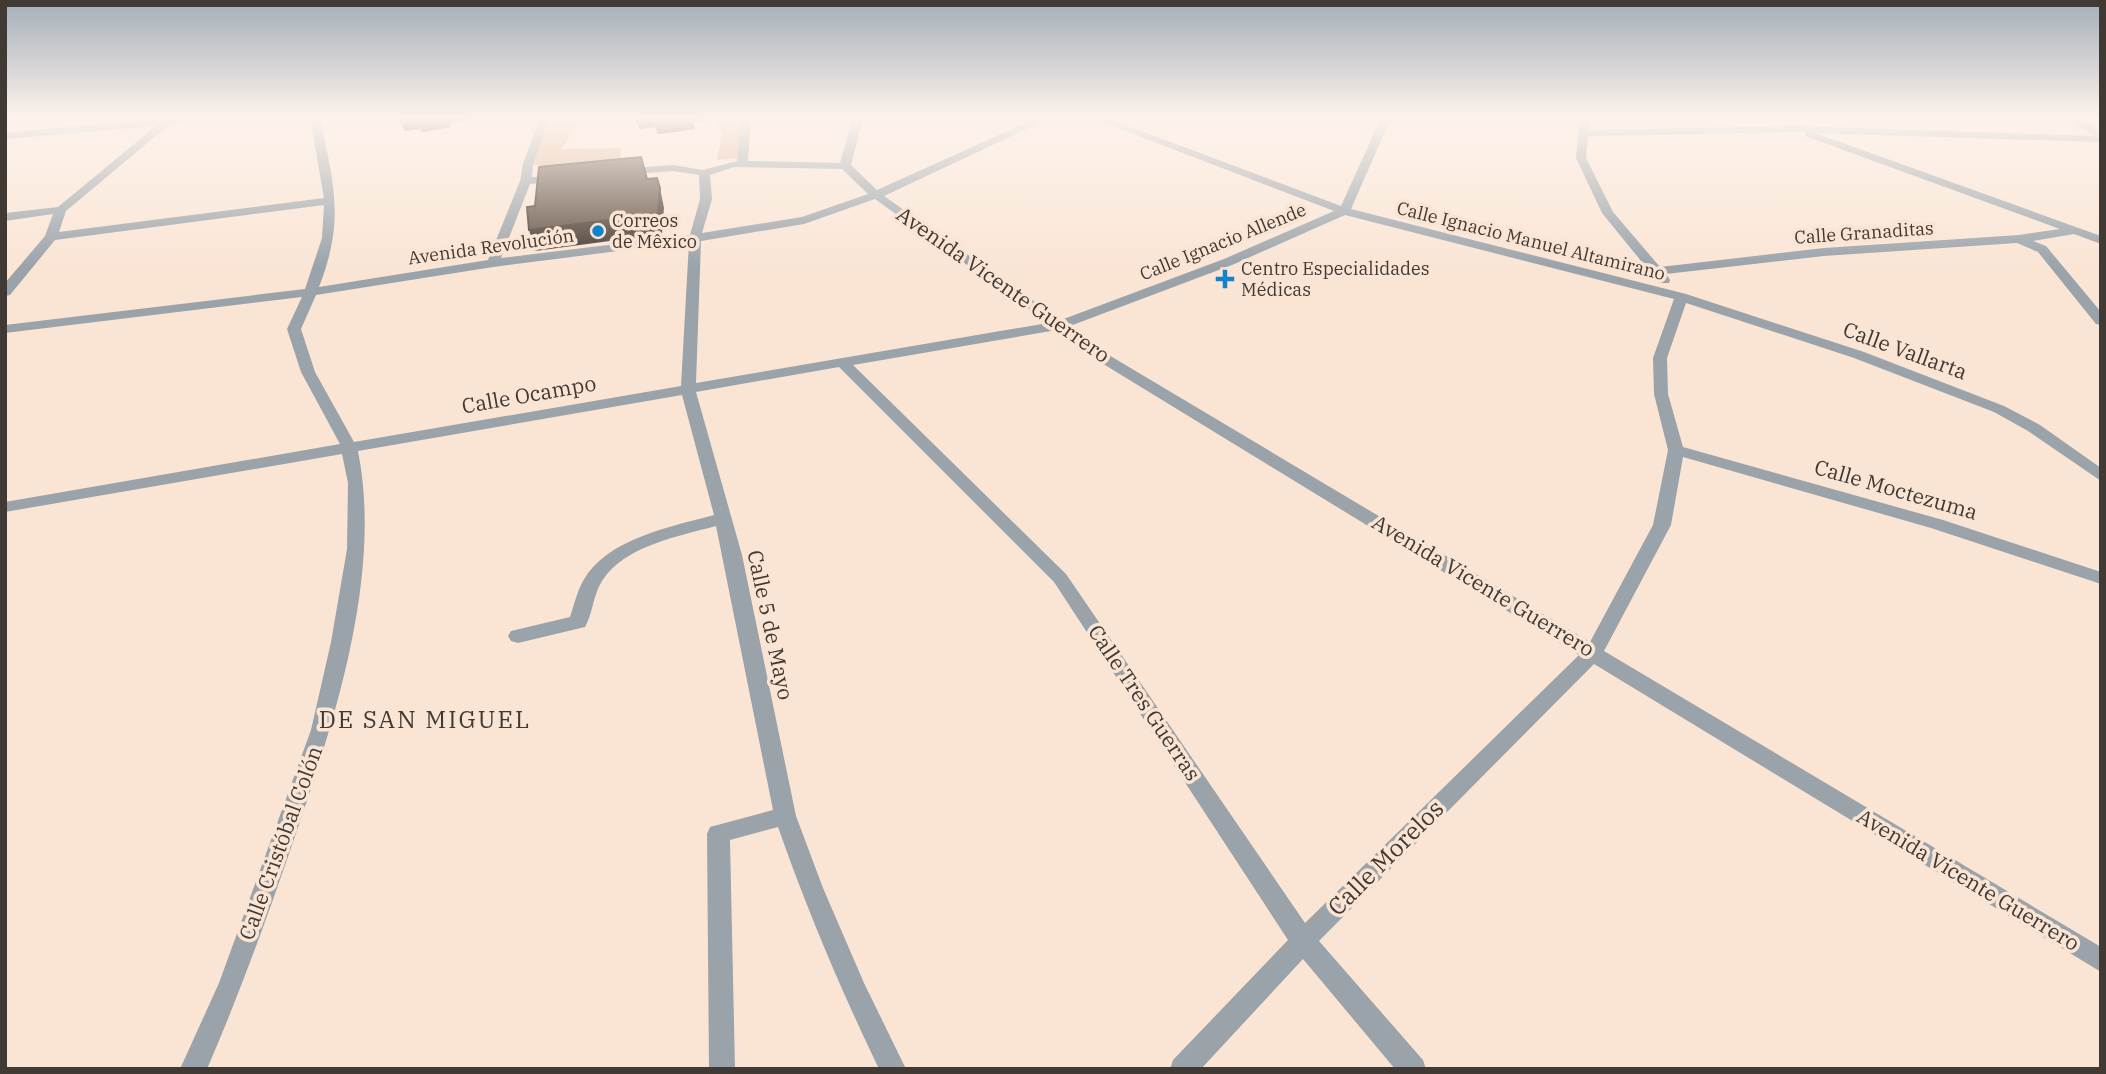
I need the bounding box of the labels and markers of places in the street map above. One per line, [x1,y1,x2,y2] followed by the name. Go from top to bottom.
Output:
[612,209,697,253] place label: Correos de Mêxico
[590,223,606,239] marker: Correos de Mêxico
[1241,257,1430,301] place label: Centro Especialidades Médicas
[1215,269,1235,289] marker: Centro Especialidades Médicas

